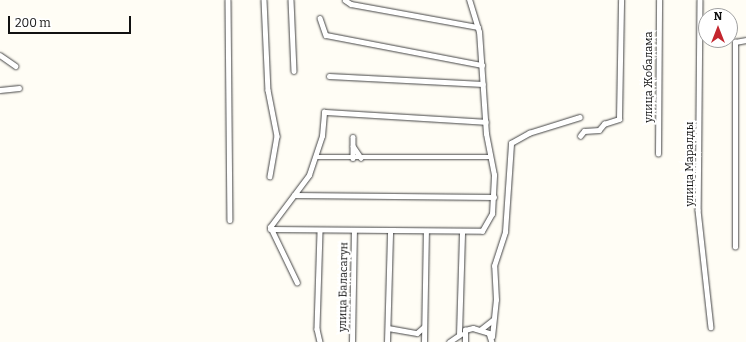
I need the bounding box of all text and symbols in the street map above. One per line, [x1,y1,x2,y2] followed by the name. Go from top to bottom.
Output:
[10,8,133,34] scale bar
[698,8,738,48] north arrow
[714,10,722,23] text: N
[15,16,51,30] text: 200 m
[642,31,656,123] street label: улица Жобалама
[683,122,697,206] street label: улица Маралды
[337,242,351,332] street label: улица Баласагун

